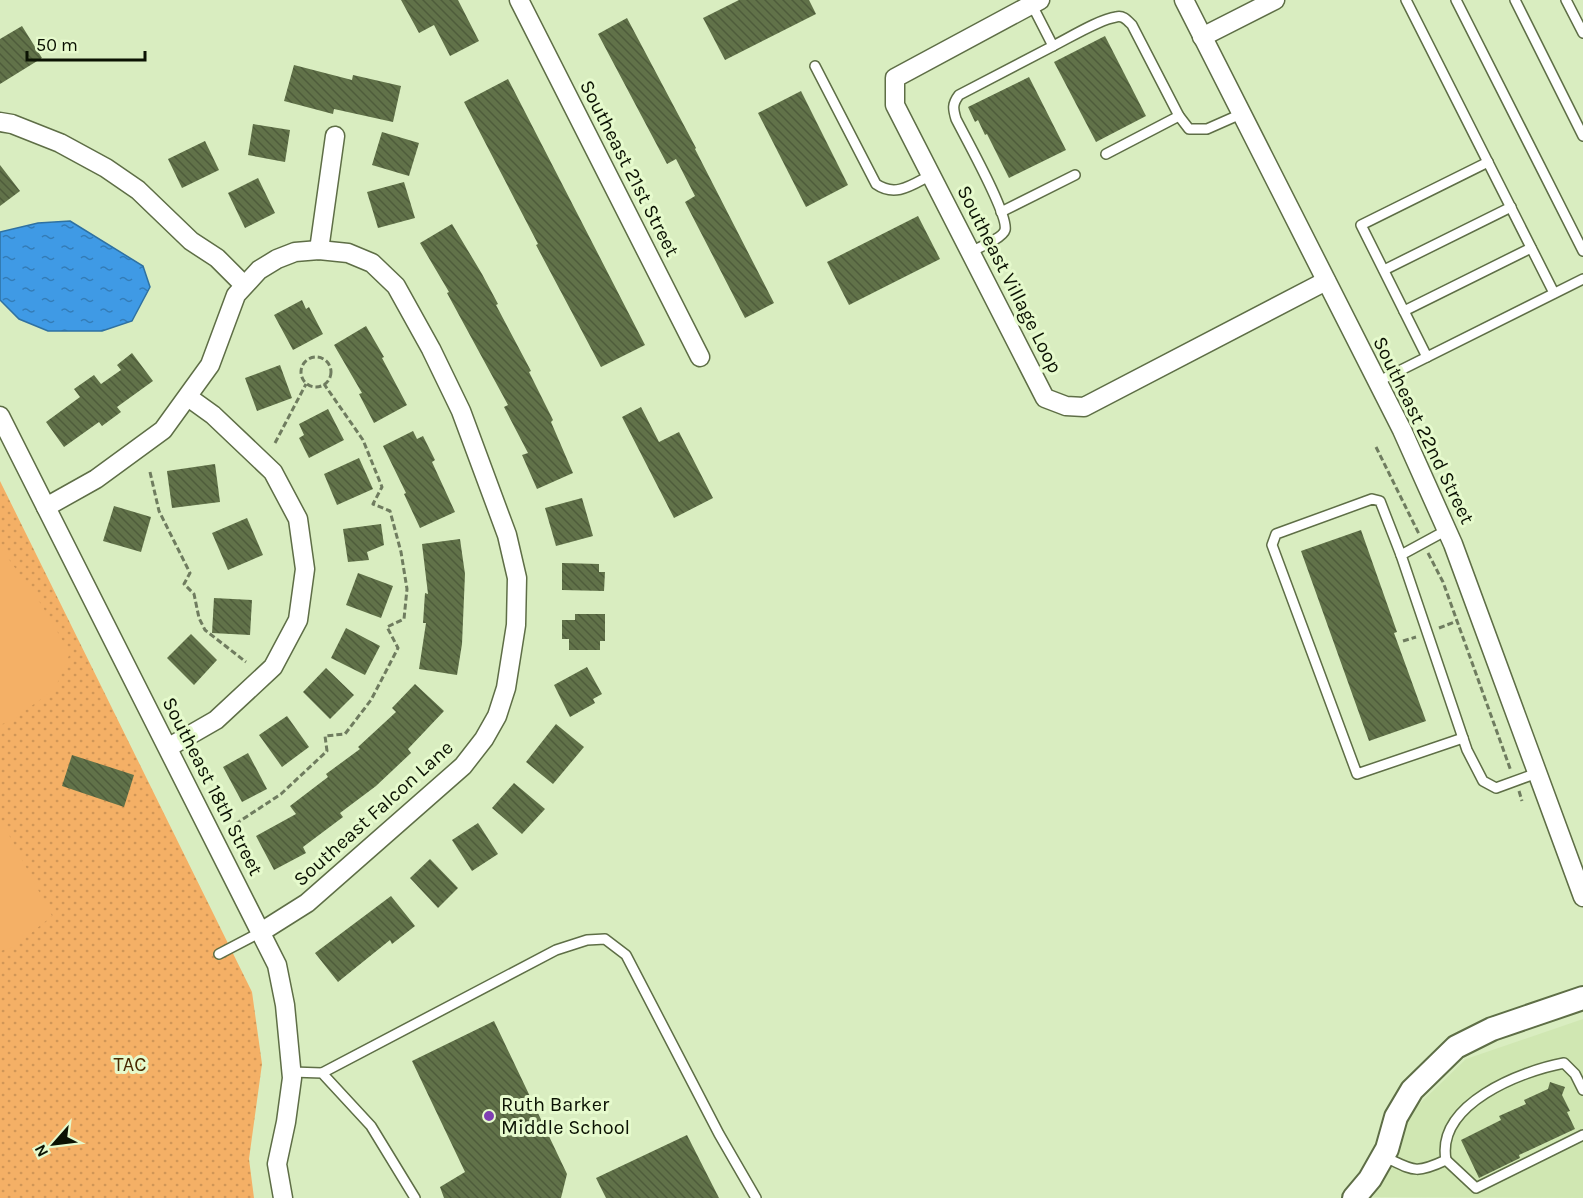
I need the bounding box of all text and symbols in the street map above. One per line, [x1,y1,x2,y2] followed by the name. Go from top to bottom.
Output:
[27,24,146,62] scale bar
[36,34,78,56] text: 50 m
[575,76,684,261] street label: Southeast 21st Street
[952,182,1067,377] street label: Southeast Village Loop
[1368,333,1479,528] street label: Southeast 22nd Street
[158,693,268,880] street label: Southeast 18th Street
[289,736,458,891] street label: Southeast Falcon Lane
[114,1053,146,1076] park label: TAC
[501,1093,630,1139] place label: Ruth Barker Middle School
[482,1109,496,1123] marker: Ruth Barker Middle School
[24,1114,84,1174] north arrow
[30,1141,52,1160] text: N

